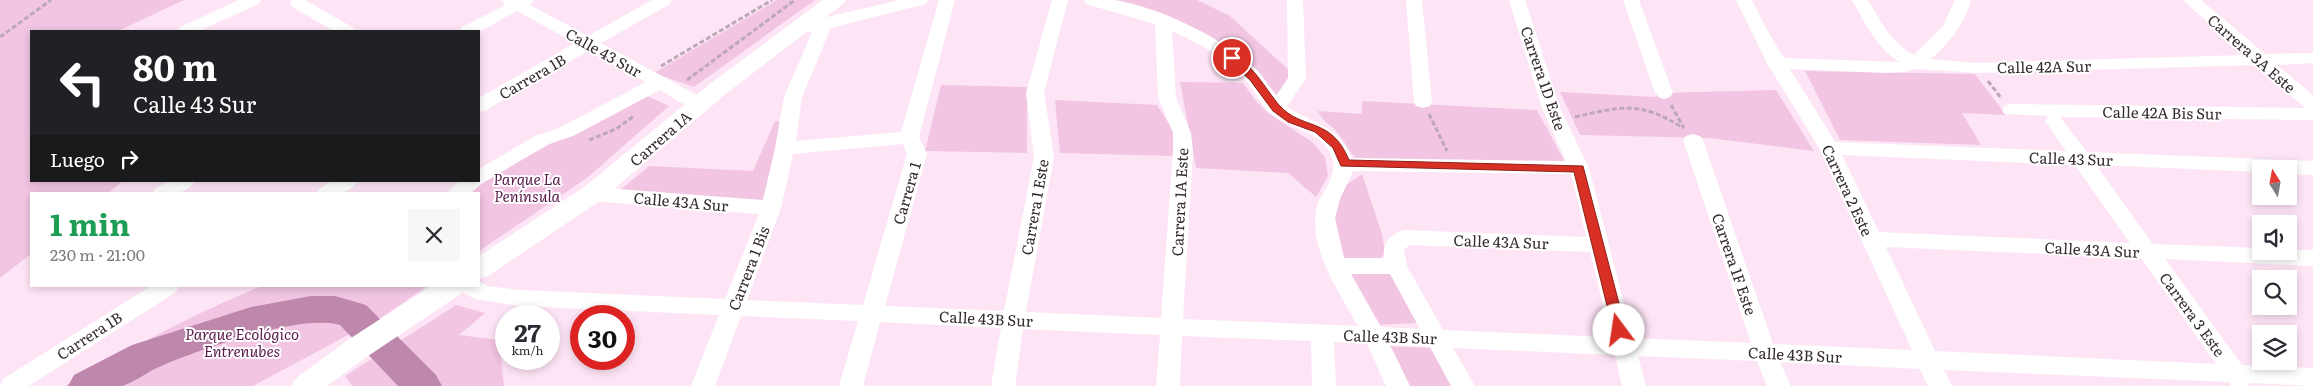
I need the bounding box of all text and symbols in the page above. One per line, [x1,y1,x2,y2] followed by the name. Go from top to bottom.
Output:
[2203,8,2301,98] street label: Carrera 3A Este
[562,22,646,82] street label: Calle 43 Sur
[1515,23,1573,133] street label: Carrera 1D Este
[1211,37,1253,79] pin
[133,40,217,92] text: 80 m
[1218,44,1246,72] icon: arrive
[494,47,570,104] street label: Carrera 1B
[50,50,115,115] icon: left
[1997,54,2091,78] street label: Calle 42A Sur
[133,87,256,120] text: Calle 43 Sur
[2102,99,2222,125] street label: Calle 42A Bis Sur
[624,105,696,171] street label: Carrera 1A
[1817,140,1879,240] street label: Carrera 2 Este
[50,145,105,173] text: Luego
[115,145,143,173] icon: right
[2029,145,2113,171] street label: Calle 43 Sur
[1165,147,1193,257] street label: Carrera 1A Este
[1014,157,1054,257] street label: Carrera 1 Este
[886,159,926,227] street label: Carrera 1
[2252,160,2298,205] north arrow
[2252,160,2297,370] map controls
[493,167,561,207] park label: Parque La Península
[633,185,729,217] street label: Calle 43A Sur
[50,201,130,245] text: 1 min
[408,209,460,261] button: close
[1707,210,1763,318] street label: Carrera 1F Este
[2252,215,2297,260] button: sound
[721,222,775,314] street label: Carrera 1 Bis
[1453,228,1549,254] street label: Calle 43A Sur
[2044,235,2140,263] street label: Calle 43A Sur
[50,242,145,266] text: 230 m · 21:00
[2155,267,2232,361] street label: Carrera 3 Este
[2252,270,2297,315] button: search
[1592,303,1644,355] position arrow
[939,304,1033,332] street label: Calle 43B Sur
[52,305,126,365] street label: Carrera 1B
[570,305,635,370] speed limit sign: 30
[514,313,541,350] text: 27
[185,322,299,362] park label: Parque Ecológico Entrenubes
[1343,323,1437,349] street label: Calle 43B Sur
[2252,325,2297,370] button: layers
[1748,340,1842,368] street label: Calle 43B Sur
[512,341,543,359] text: km/h

